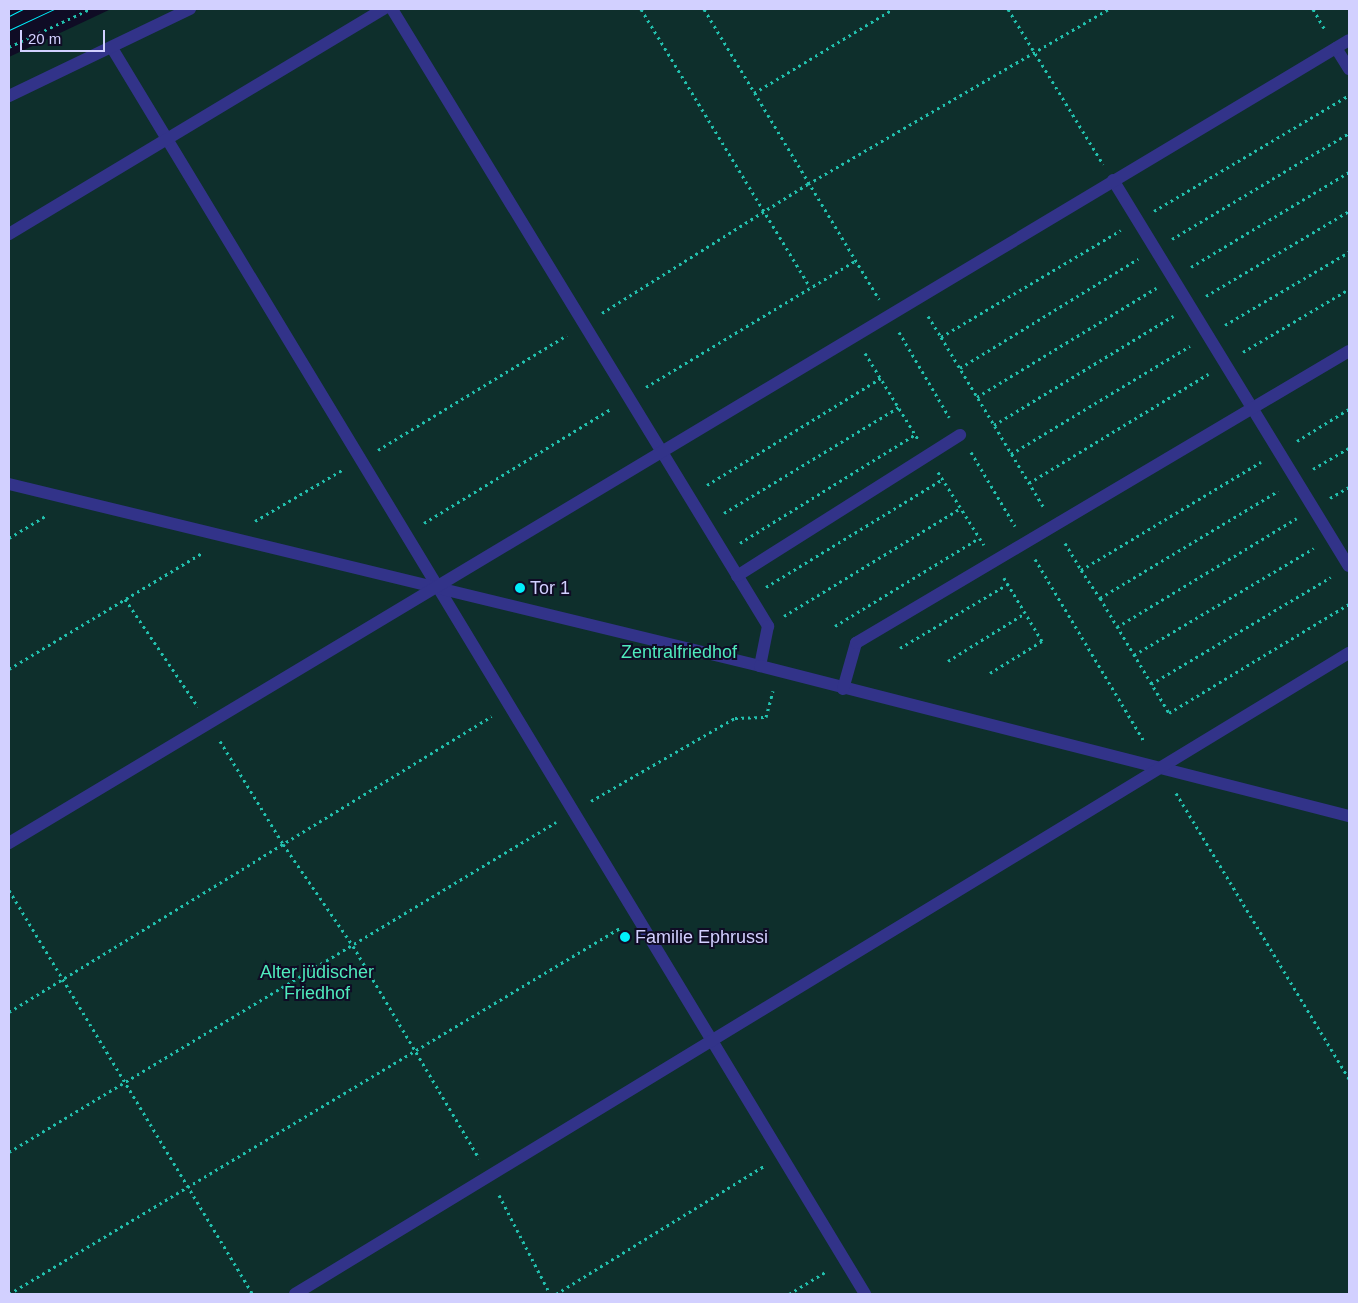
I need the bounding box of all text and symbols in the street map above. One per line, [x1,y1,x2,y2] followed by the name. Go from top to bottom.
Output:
[22,20,108,52] scale bar
[28,30,61,47] text: 20 m
[530,577,570,599] place label: Tor 1
[514,582,526,594] marker: Tor 1
[621,641,737,663] park label: Zentralfriedhof
[635,926,768,948] place label: Familie Ephrussi
[619,931,631,943] marker: Familie Ephrussi
[260,962,374,1004] park label: Alter jüdischer Friedhof

